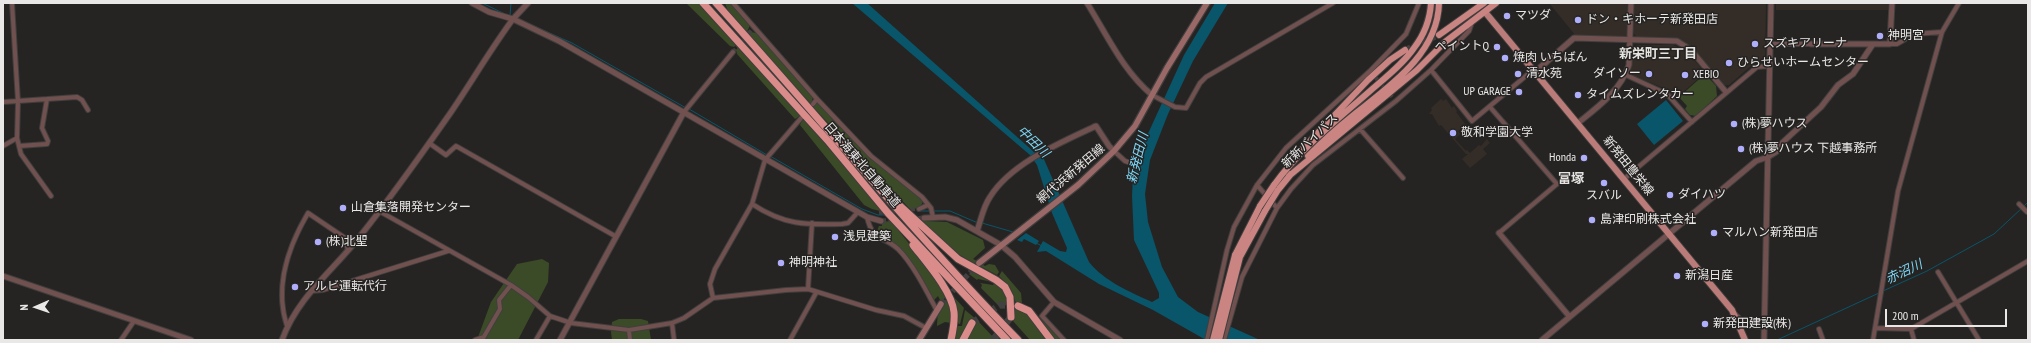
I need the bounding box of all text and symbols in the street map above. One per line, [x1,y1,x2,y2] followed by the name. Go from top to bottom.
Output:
[1515,9,1551,23] place label: マツダ
[1502,11,1512,21] marker: マツダ
[1586,13,1718,27] place label: ドン・キホーテ新発田店
[1573,15,1583,25] marker: ドン・キホーテ新発田店
[1888,29,1924,43] place label: 神明宮
[1875,31,1885,41] marker: 神明宮
[1763,37,1847,51] place label: スズキアリーナ
[1750,39,1760,49] marker: スズキアリーナ
[1434,40,1489,54] place label: ペイントQ
[1492,42,1502,52] marker: ペイントQ
[1619,46,1697,62] district label: 新栄町三丁目
[1513,51,1588,65] place label: 焼肉 いちばん
[1500,53,1510,63] marker: 焼肉 いちばん
[1737,56,1869,70] place label: ひらせいホームセンター
[1724,58,1734,68] marker: ひらせいホームセンター
[1526,67,1562,81] place label: 清水苑
[1593,67,1641,81] place label: ダイソー
[1693,68,1719,82] place label: XEBIO
[1513,69,1523,79] marker: 清水苑
[1644,69,1654,79] marker: ダイソー
[1680,70,1690,80] marker: XEBIO
[1463,85,1511,99] place label: UP GARAGE
[1514,87,1524,97] marker: UP GARAGE
[1586,88,1694,102] place label: タイムズレンタカー
[1573,90,1583,100] marker: タイムズレンタカー
[1279,111,1341,171] street label: 新新バイパス
[1742,117,1808,131] place label: (株)夢ハウス
[1729,119,1739,129] marker: (株)夢ハウス
[821,120,903,210] street label: 日本海東北自動車道
[1014,123,1052,161] water label: 中田川
[1461,126,1533,140] place label: 敬和学園大学
[1448,128,1458,138] marker: 敬和学園大学
[1124,131,1152,185] water label: 新発田川
[1600,133,1656,199] street label: 新発田豊栄線
[1034,141,1108,207] street label: 網代浜新発田線
[1749,142,1877,156] place label: (株)夢ハウス 下越事務所
[1736,144,1746,154] marker: (株)夢ハウス 下越事務所
[1549,151,1576,165] place label: Honda
[1579,153,1589,163] marker: Honda
[1558,171,1584,187] district label: 富塚
[1599,178,1609,188] marker: スバル
[1678,188,1726,202] place label: ダイハツ
[1586,189,1622,203] place label: スバル
[1665,190,1675,200] marker: ダイハツ
[351,201,471,215] place label: 山倉集落開発センター
[338,203,348,213] marker: 山倉集落開発センター
[1600,213,1696,227] place label: 島津印刷株式会社
[1587,215,1597,225] marker: 島津印刷株式会社
[1722,226,1818,240] place label: マルハン新発田店
[1709,228,1719,238] marker: マルハン新発田店
[843,230,891,244] place label: 浅見建築
[830,232,840,242] marker: 浅見建築
[326,235,368,249] place label: (株)北聖
[313,237,323,247] marker: (株)北聖
[789,256,837,270] place label: 神明神社
[1883,257,1925,287] water label: 赤沼川
[776,258,786,268] marker: 神明神社
[1685,269,1733,283] place label: 新潟日産
[1672,271,1682,281] marker: 新潟日産
[303,280,387,294] place label: アルビ運転代行
[290,282,300,292] marker: アルビ運転代行
[16,287,56,327] north arrow
[1887,301,2009,327] scale bar
[17,304,31,311] text: N
[1892,308,1919,323] text: 200 m
[1713,317,1791,331] place label: 新発田建設(株)
[1700,319,1710,329] marker: 新発田建設(株)

